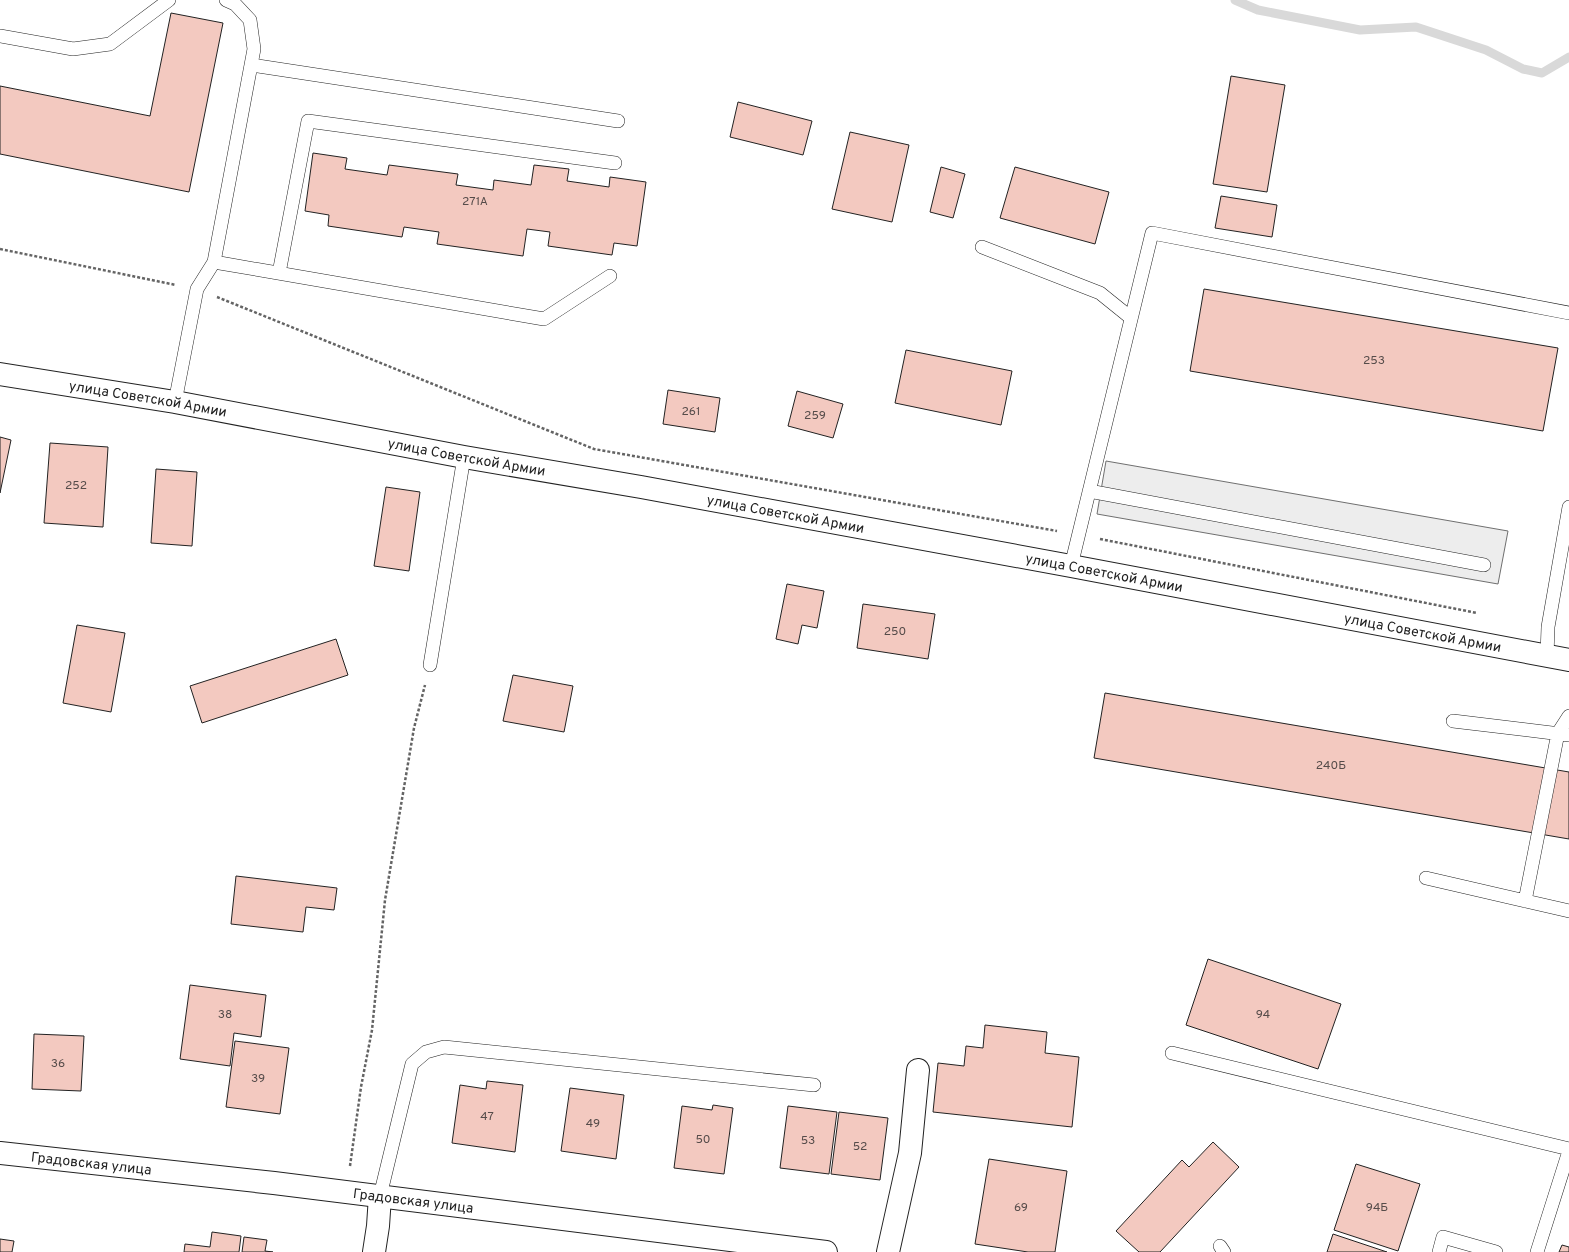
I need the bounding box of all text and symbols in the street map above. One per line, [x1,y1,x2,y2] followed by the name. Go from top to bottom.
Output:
[462,194,488,210] house number: 271А
[1363,353,1385,369] house number: 253
[68,378,228,422] street label: улица Советской Армии
[682,404,700,420] house number: 261
[804,408,826,424] house number: 259
[386,436,547,481] street label: улица Советской Армии
[65,478,87,494] house number: 252
[705,492,866,538] street label: улица Советской Армии
[1024,551,1184,597] street label: улица Советской Армии
[1342,611,1503,657] street label: улица Советской Армии
[884,624,906,640] house number: 250
[1316,758,1346,774] house number: 240Б
[218,1007,232,1023] house number: 38
[1256,1007,1270,1023] house number: 94
[51,1056,65,1072] house number: 36
[251,1071,265,1087] house number: 39
[480,1109,494,1125] house number: 47
[586,1116,600,1132] house number: 49
[695,1132,711,1148] house number: 50
[801,1133,815,1149] house number: 53
[853,1139,867,1155] house number: 52
[30,1149,153,1180] street label: Градовская улица
[352,1186,474,1218] street label: Градовская улица
[1014,1200,1028,1216] house number: 69
[1366,1200,1388,1216] house number: 94Б

